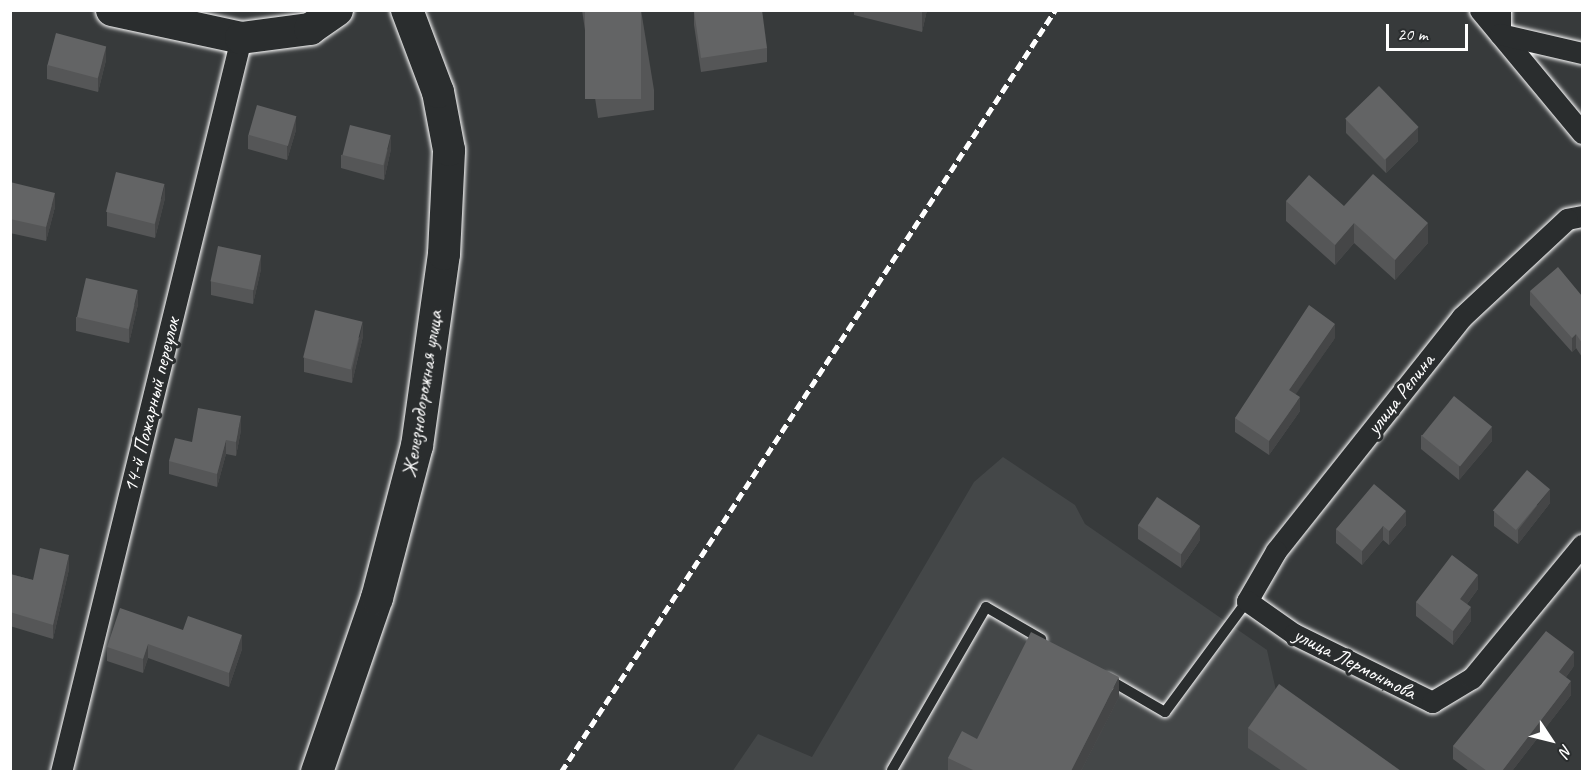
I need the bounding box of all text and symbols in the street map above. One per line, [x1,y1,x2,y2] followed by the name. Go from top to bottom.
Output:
[1389,12,1472,50] scale bar
[1397,23,1428,45] text: 20 m
[396,308,448,480] street label: Железнодорожная улица
[117,315,185,495] street label: 14-й Пожарный переулок
[1361,348,1439,440] street label: улица Репина
[1290,621,1420,705] street label: улица Лермонтова
[1521,710,1581,770] north arrow
[1555,741,1577,760] text: N

